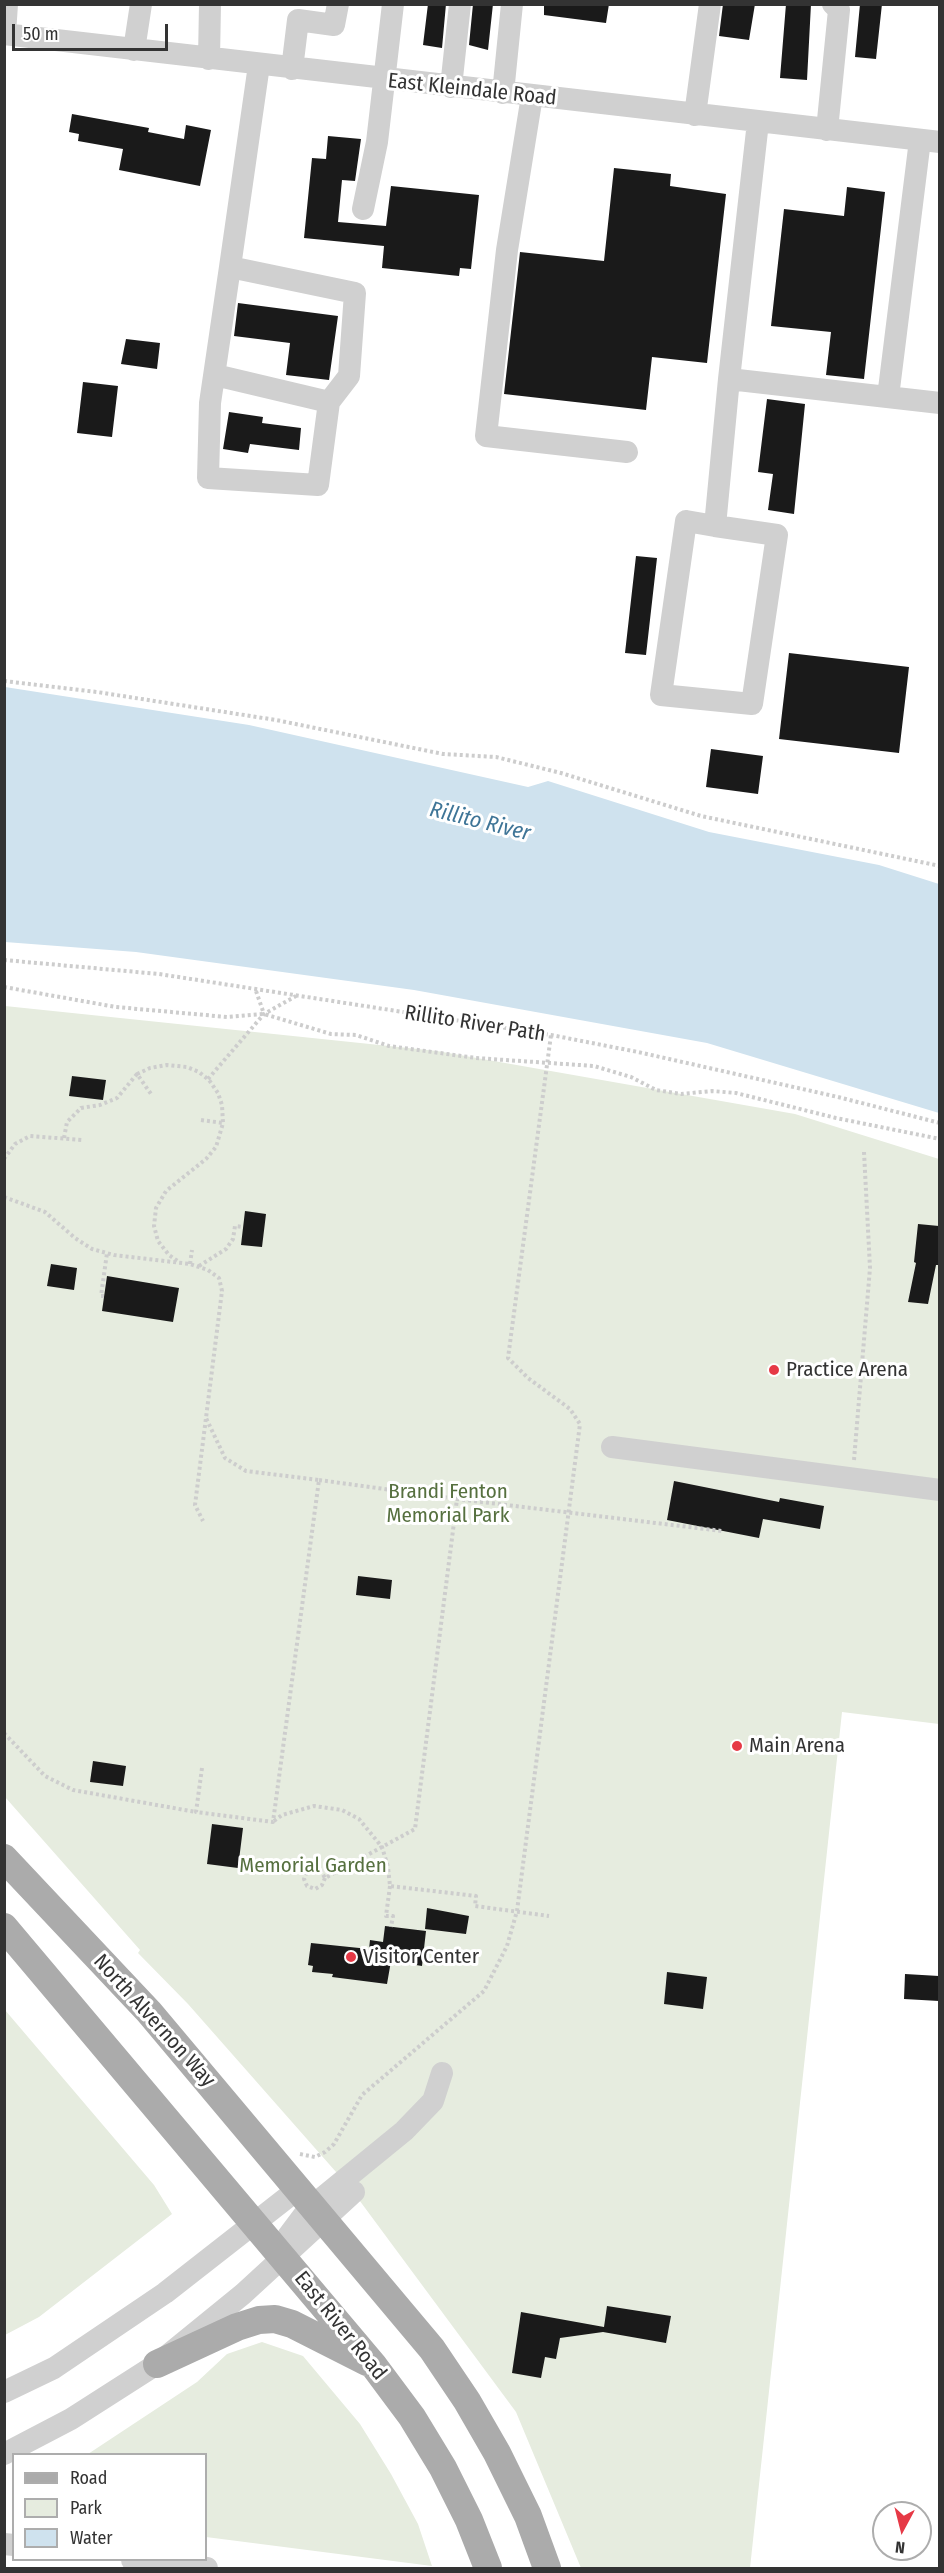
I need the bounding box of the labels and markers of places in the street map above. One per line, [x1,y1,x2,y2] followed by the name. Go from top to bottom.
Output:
[786,1357,908,1383] place label: Practice Arena
[767,1363,781,1377] marker: Practice Arena
[749,1733,845,1759] place label: Main Arena
[730,1739,744,1753] marker: Main Arena
[363,1944,479,1970] place label: Visitor Center
[344,1950,358,1964] marker: Visitor Center

